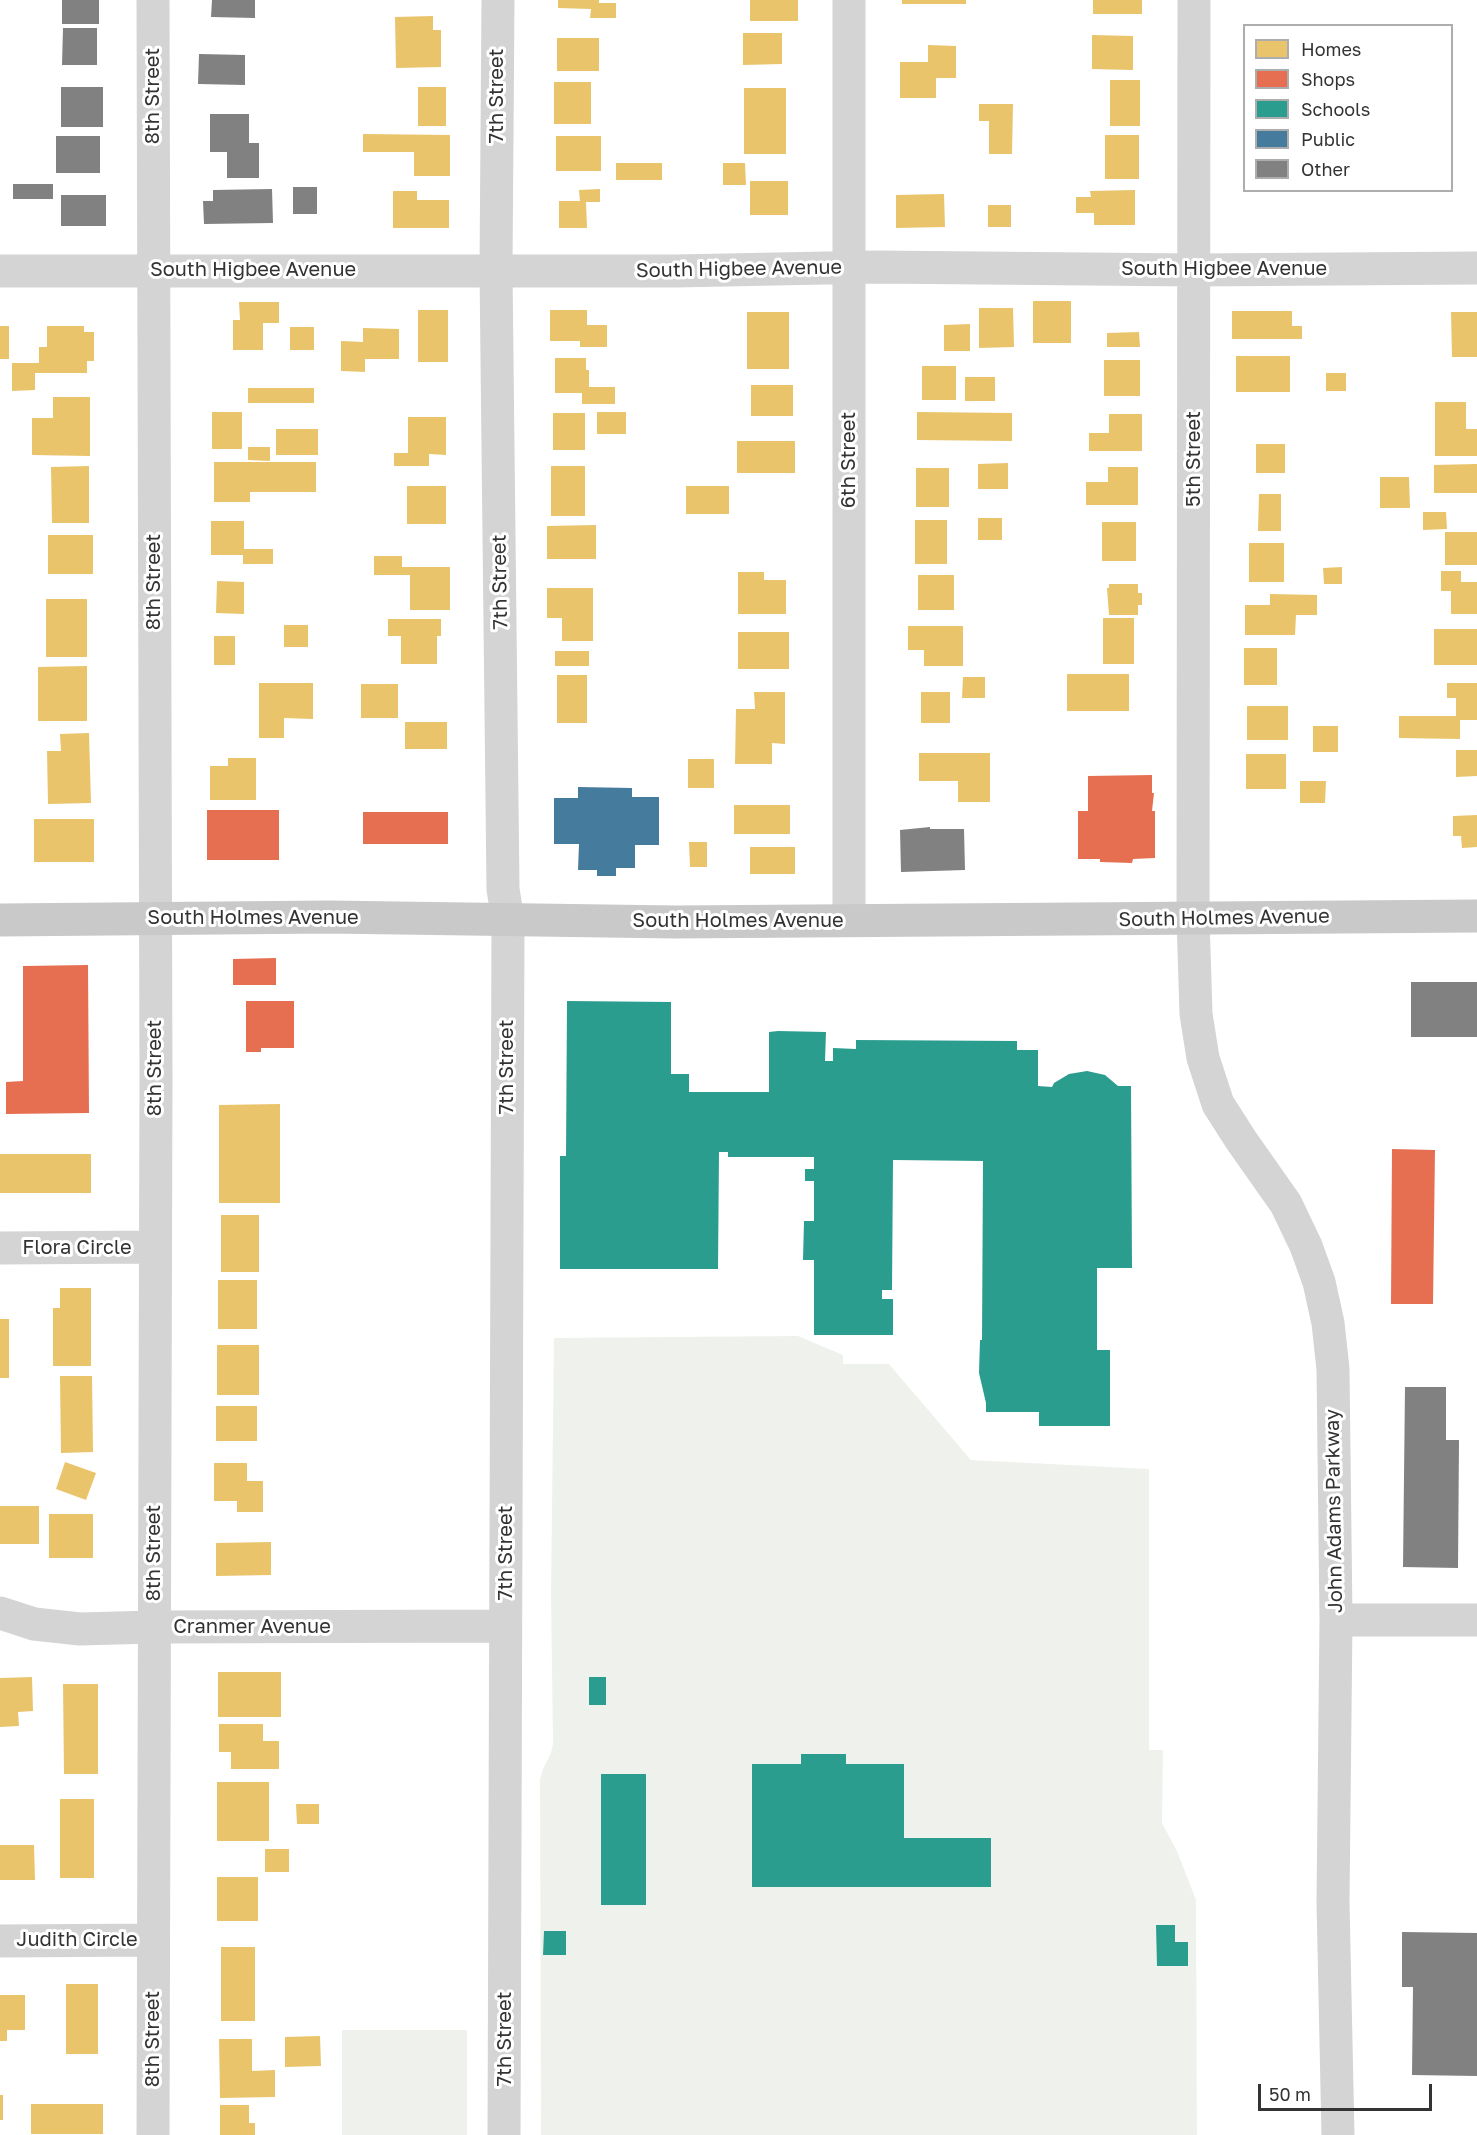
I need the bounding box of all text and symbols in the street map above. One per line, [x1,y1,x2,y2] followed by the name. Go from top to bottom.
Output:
[1243,24,1453,192] legend
[1301,38,1361,60] text: Homes
[141,48,165,144] street label: 8th Street
[485,48,509,144] street label: 7th Street
[1301,68,1355,90] text: Shops
[1301,98,1370,120] text: Schools
[1301,128,1355,150] text: Public
[1301,158,1350,180] text: Other
[636,255,842,283] street label: South Higbee Avenue
[1121,257,1327,281] street label: South Higbee Avenue
[150,258,356,282] street label: South Higbee Avenue
[1182,411,1206,507] street label: 5th Street
[837,412,861,508] street label: 6th Street
[142,534,166,630] street label: 8th Street
[487,534,513,630] street label: 7th Street
[1118,904,1330,932] street label: South Holmes Avenue
[147,906,359,930] street label: South Holmes Avenue
[632,909,844,933] street label: South Holmes Avenue
[495,1019,519,1115] street label: 7th Street
[143,1020,167,1116] street label: 8th Street
[22,1236,132,1260] street label: Flora Circle
[1320,1409,1348,1613] street label: John Adams Parkway
[142,1505,166,1601] street label: 8th Street
[494,1505,518,1601] street label: 7th Street
[173,1615,331,1639] street label: Cranmer Avenue
[16,1928,138,1952] street label: Judith Circle
[141,1991,165,2087] street label: 8th Street
[493,1991,517,2087] street label: 7th Street
[1261,2072,1435,2110] scale bar
[1269,2083,1311,2105] text: 50 m

